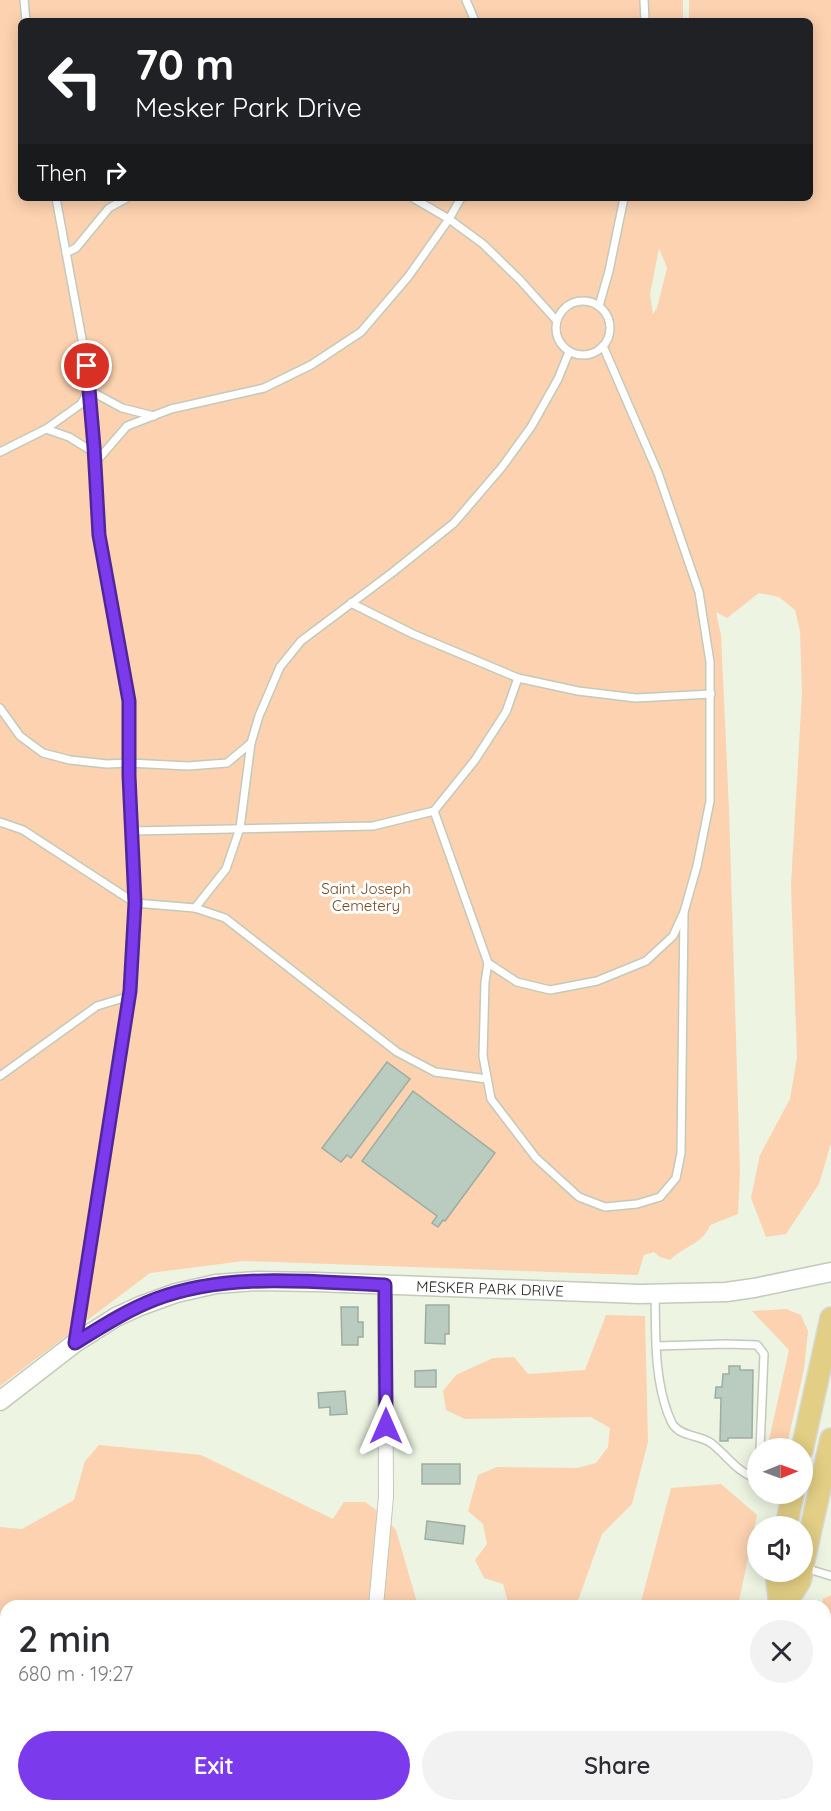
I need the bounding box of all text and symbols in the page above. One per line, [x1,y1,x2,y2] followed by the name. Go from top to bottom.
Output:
[135,38,234,91] text: 70 m
[36,42,114,120] icon: left
[135,90,362,124] text: Mesker Park Drive
[99,156,132,189] icon: right
[36,159,87,187] text: Then
[61,340,112,391] pin
[70,349,103,382] icon: arrive
[321,879,411,915] park label: Saint Joseph Cemetery
[416,1276,564,1301] street label: MESKER PARK DRIVE
[354,1394,418,1458] position arrow
[747,1438,813,1504] north arrow
[747,1438,813,1582] map controls
[747,1516,813,1582] button: sound
[18,1616,111,1661] text: 2 min
[750,1620,813,1683] button: close
[18,1661,133,1686] text: 680 m · 19:27
[18,1731,410,1800] button: Exit
[422,1731,813,1800] button: Share

